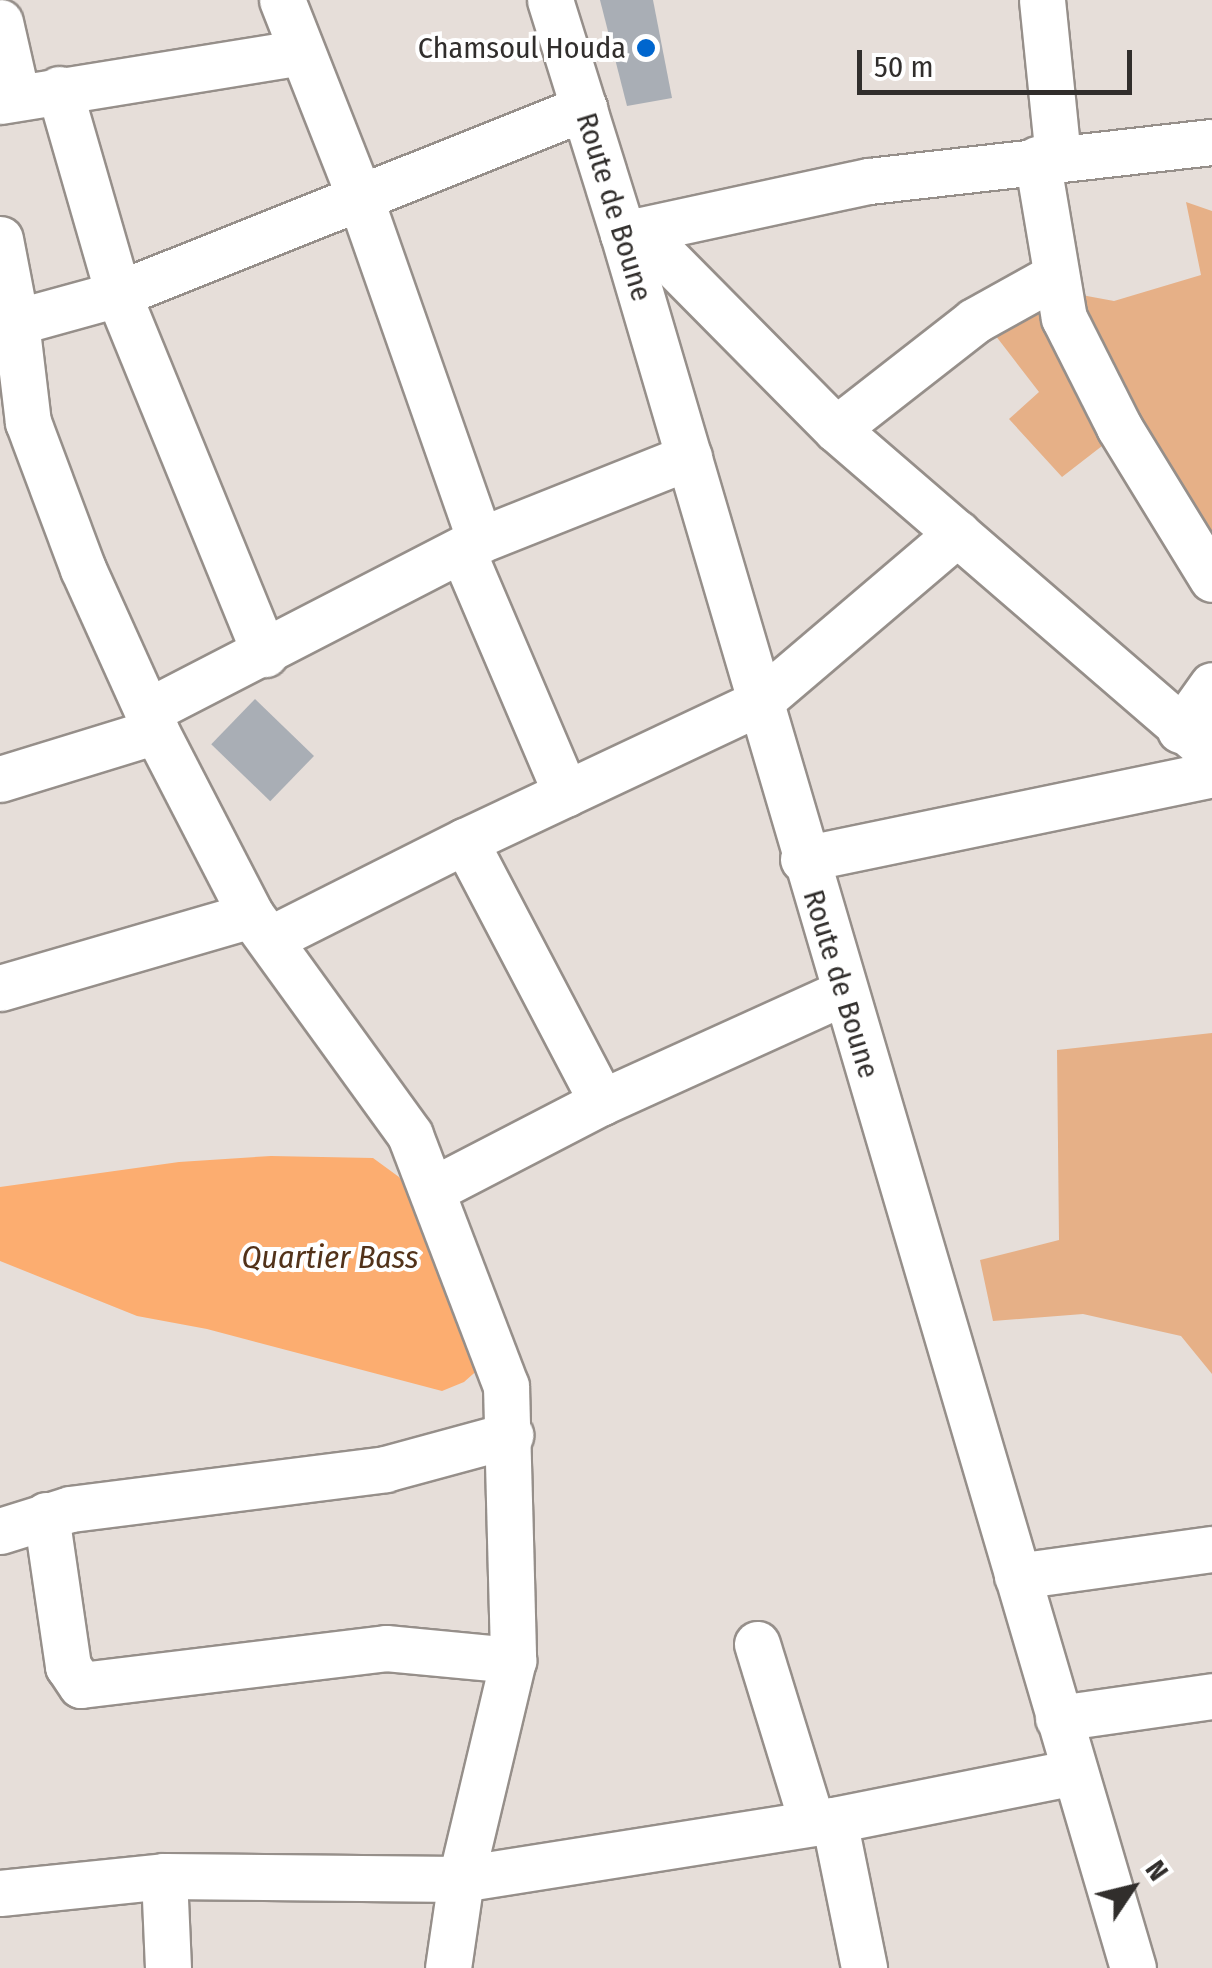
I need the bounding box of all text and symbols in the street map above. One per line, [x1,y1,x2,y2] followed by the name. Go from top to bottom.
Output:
[418,30,626,66] place label: Chamsoul Houda
[862,30,1137,92] scale bar
[635,37,657,59] marker: Chamsoul Houda
[874,49,934,85] text: 50 m
[568,108,660,306] street label: Route de Boune
[795,885,887,1083] street label: Route de Boune
[241,1238,419,1276] water label: Quartier Bass
[1082,1838,1182,1938] north arrow
[1139,1854,1175,1887] text: N

